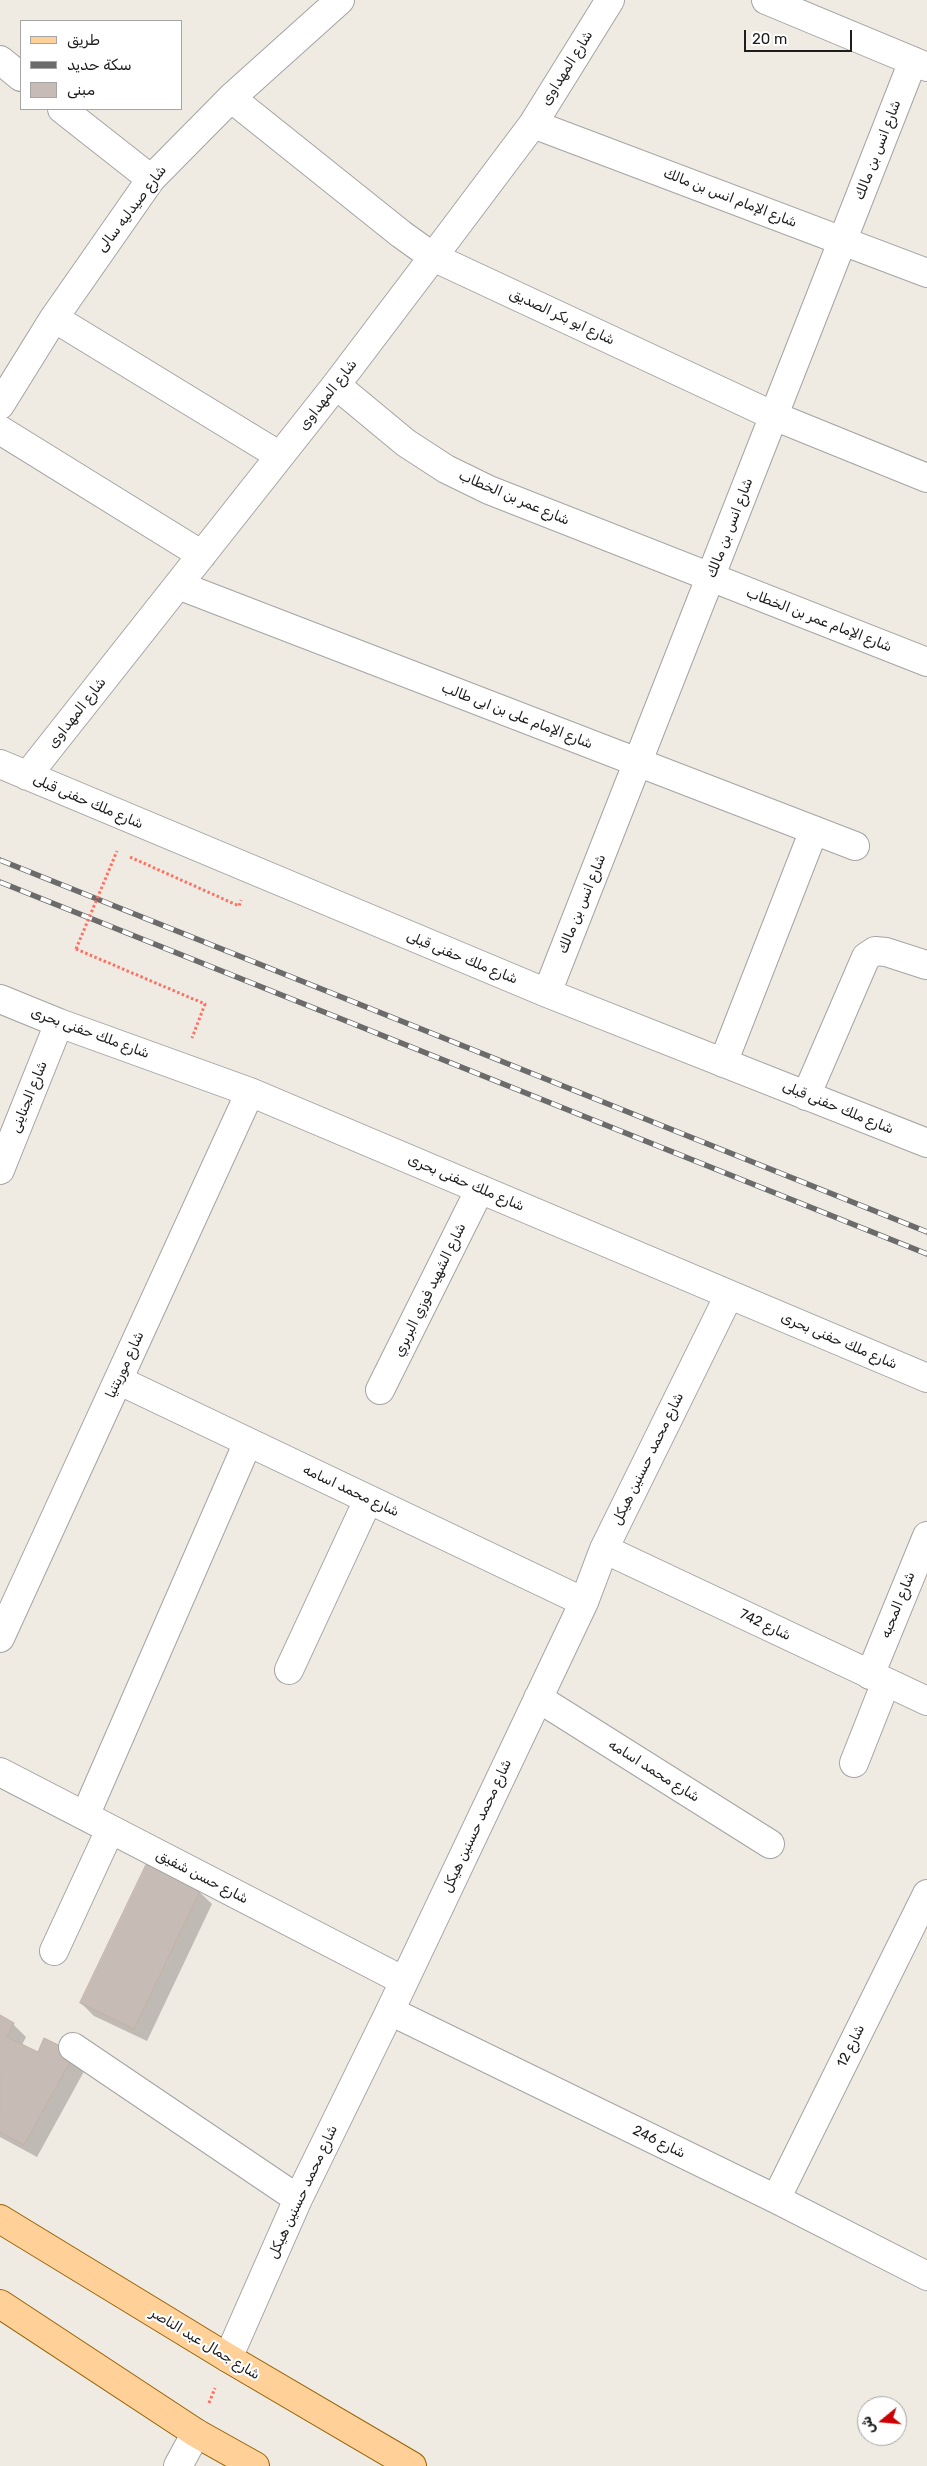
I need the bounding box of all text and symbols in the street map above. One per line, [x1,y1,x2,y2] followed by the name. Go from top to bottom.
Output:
[20,20,182,110] legend
[747,20,854,52] scale bar
[537,27,597,109] street label: شارع المهداوى
[752,30,787,48] text: 20 m
[67,31,100,49] text: طريق
[67,56,132,74] text: سكة حديد
[67,81,95,99] text: مبنى
[851,98,905,202] street label: شارع انس بن مالك
[94,162,170,256] street label: شارع صيدليه سالى
[661,165,799,231] street label: شارع الإمام انس بن مالك
[507,285,617,349] street label: شارع ابو بكر الصديق
[295,356,361,434] street label: شارع المهداوى
[456,467,572,529] street label: شارع عمر بن الخطاب
[703,476,757,580] street label: شارع انس بن مالك
[744,584,894,656] street label: شارع الإمام عمر بن الخطاب
[44,674,110,752] street label: شارع المهداوى
[439,679,595,753] street label: شارع الإمام على بن ابى طالب
[30,771,146,833] street label: شارع ملك حفنى قبلى
[554,852,610,956] street label: شارع انس بن مالك
[404,928,520,988] street label: شارع ملك حفنى قبلى
[28,1004,152,1062] street label: شارع ملك حفنى بحرى
[7,1059,51,1135] street label: شارع الجناينى
[780,1078,896,1138] street label: شارع ملك حفنى قبلى
[405,1151,527,1215] street label: شارع ملك حفنى بحرى
[390,1220,470,1360] street label: شارع الشهيد فوزي البربري
[778,1309,900,1373] street label: شارع ملك حفنى بحرى
[102,1329,148,1401] street label: شارع موريتنيا
[609,1390,687,1528] street label: شارع محمد حسنين هيكل
[300,1461,402,1521] street label: شارع محمد اسامه
[877,1569,919,1641] street label: شارع المحبه
[737,1606,793,1644] street label: شارع 742
[605,1736,703,1806] street label: شارع محمد اسامه
[439,1757,515,1895] street label: شارع محمد حسنين هيكل
[153,1846,251,1908] street label: شارع حسن شفيق
[833,2022,869,2070] street label: شارع 12
[630,2122,688,2162] street label: شارع 246
[265,2123,341,2261] street label: شارع محمد حسنين هيكل
[147,2305,263,2383] street label: شارع جمال عبد الناصر
[857,2396,907,2446] north arrow
[857,2414,879,2436] text: ش

